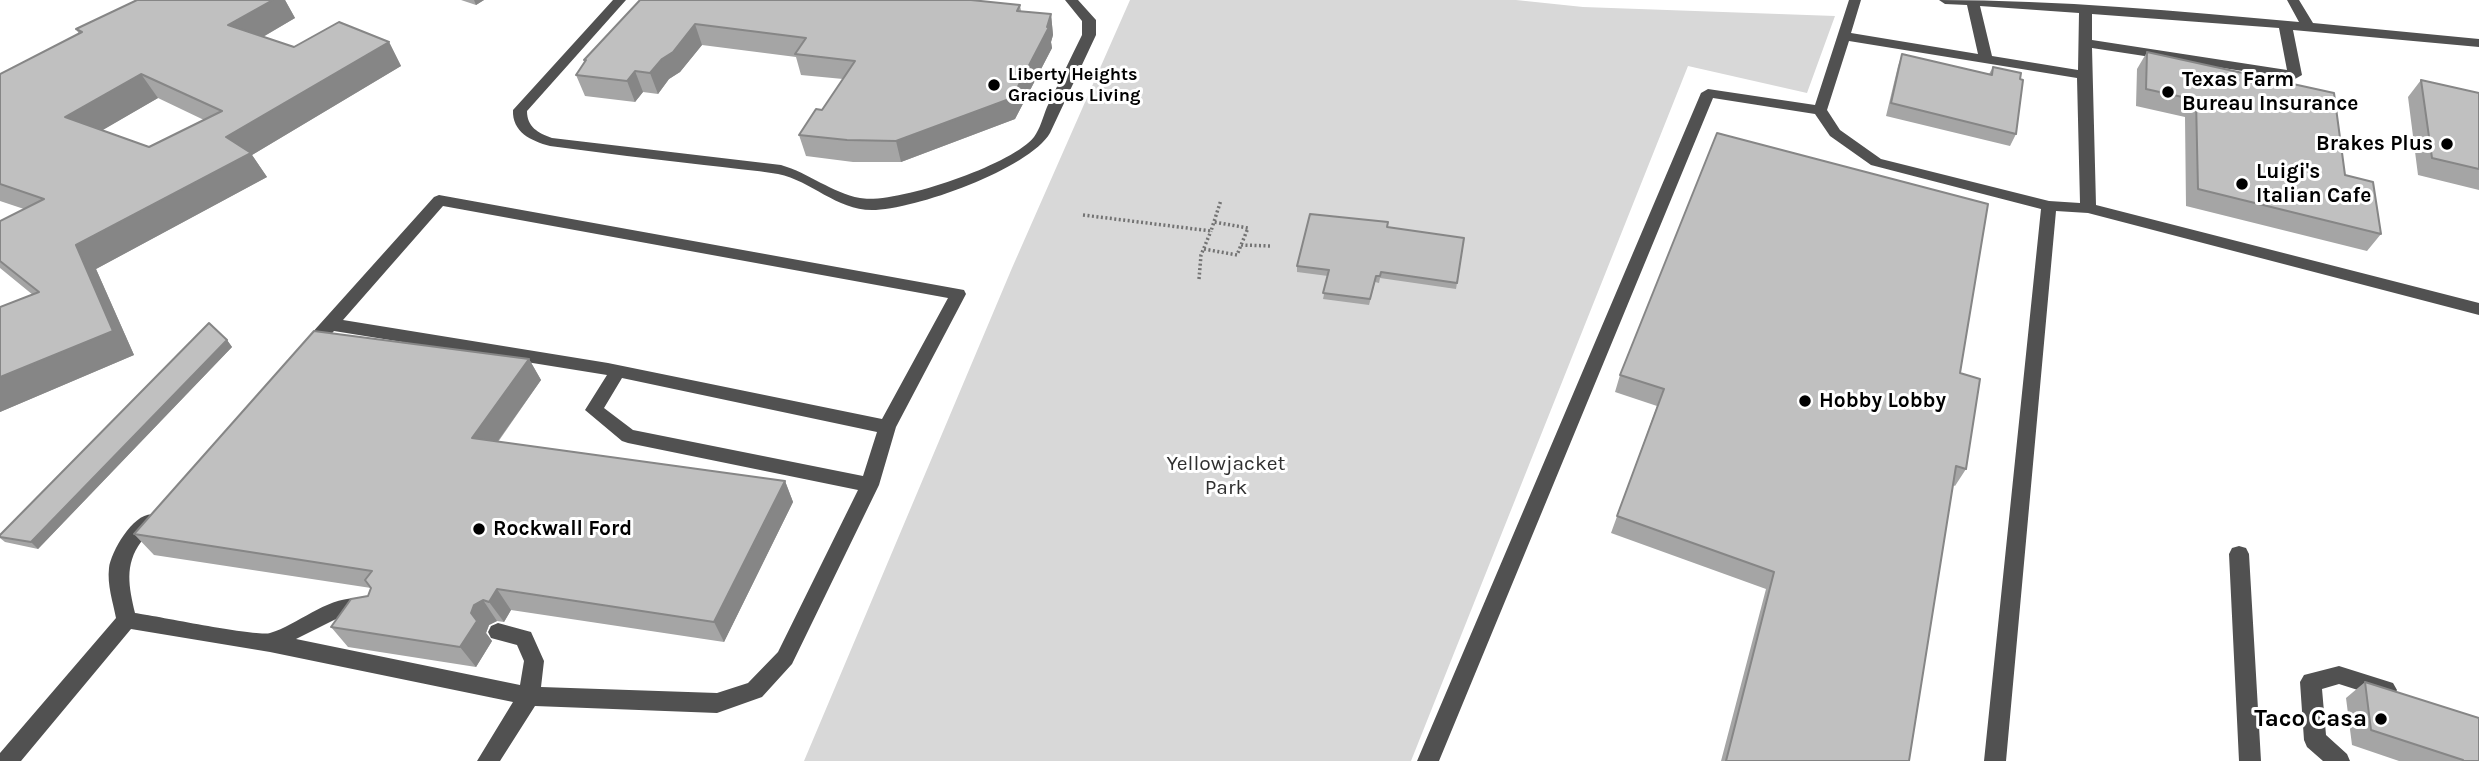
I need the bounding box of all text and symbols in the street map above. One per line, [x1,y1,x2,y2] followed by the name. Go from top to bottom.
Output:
[1008,64,1140,106] place label: Liberty Heights Gracious Living
[2182,67,2358,117] place label: Texas Farm Bureau Insurance
[986,77,1002,93] marker: Liberty Heights Gracious Living
[2160,84,2176,100] marker: Texas Farm Bureau Insurance
[2316,131,2433,157] place label: Brakes Plus
[2439,136,2455,152] marker: Brakes Plus
[2256,159,2371,209] place label: Luigi's Italian Cafe
[2234,176,2250,192] marker: Luigi's Italian Cafe
[1819,388,1946,414] place label: Hobby Lobby
[1797,393,1813,409] marker: Hobby Lobby
[1167,451,1285,501] park label: Yellowjacket Park
[493,516,632,542] place label: Rockwall Ford
[471,521,487,537] marker: Rockwall Ford
[2254,705,2367,733] place label: Taco Casa
[2373,711,2389,727] marker: Taco Casa

